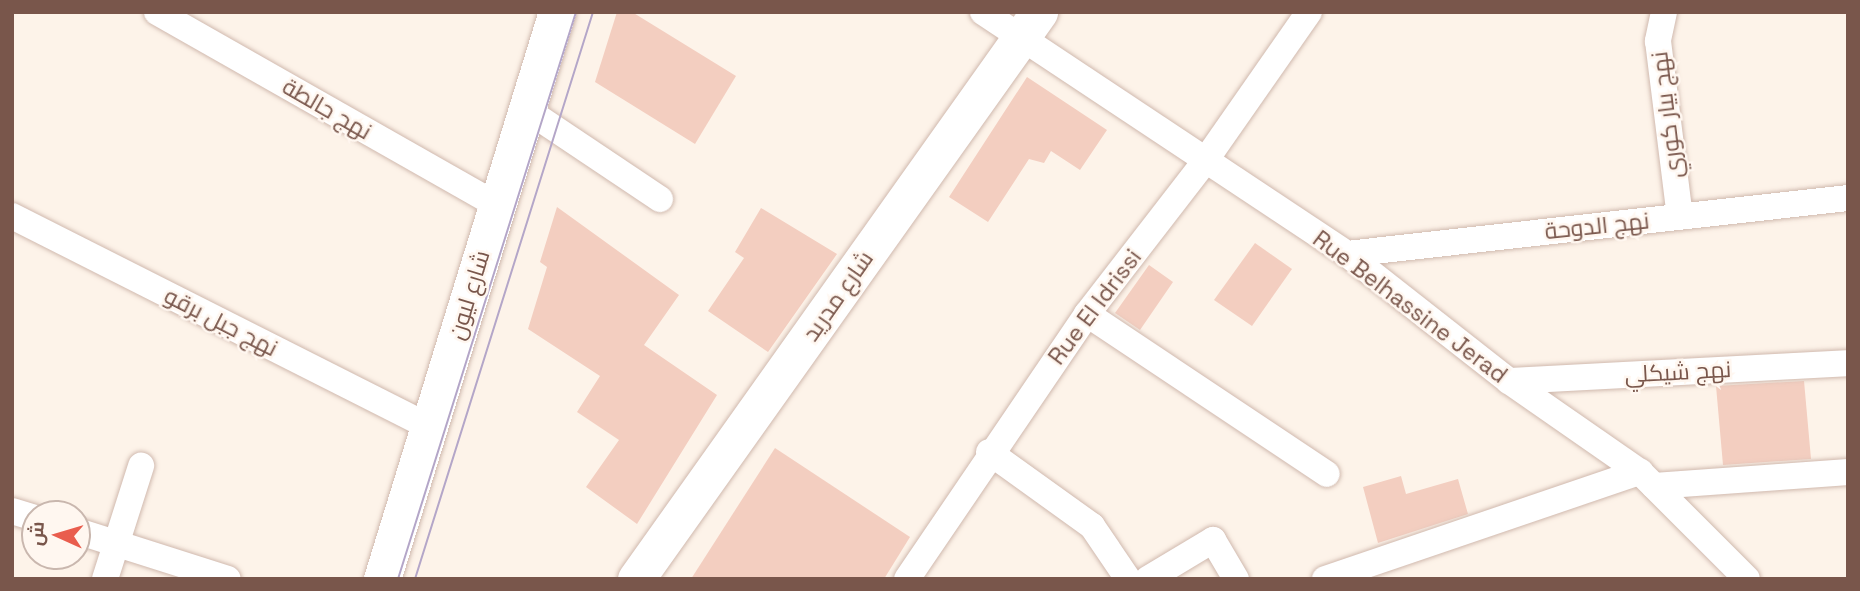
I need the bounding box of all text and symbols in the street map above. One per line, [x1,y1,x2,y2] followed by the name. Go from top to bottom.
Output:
[1646,50,1688,180] street label: نهج بيار كوري
[278,73,376,145] street label: نهج جالطة
[1543,207,1651,245] street label: نهج الدوحة
[1307,225,1513,389] street label: Rue Belhassine Jerad
[1043,244,1147,370] street label: Rue El Idrissi
[797,246,879,346] street label: شارع مدريد
[442,247,496,343] street label: شارع ليون
[160,282,282,362] street label: نهج جبل برقو
[1624,355,1732,389] street label: نهج شيكلي
[21,500,91,570] north arrow
[23,521,50,547] text: ش

